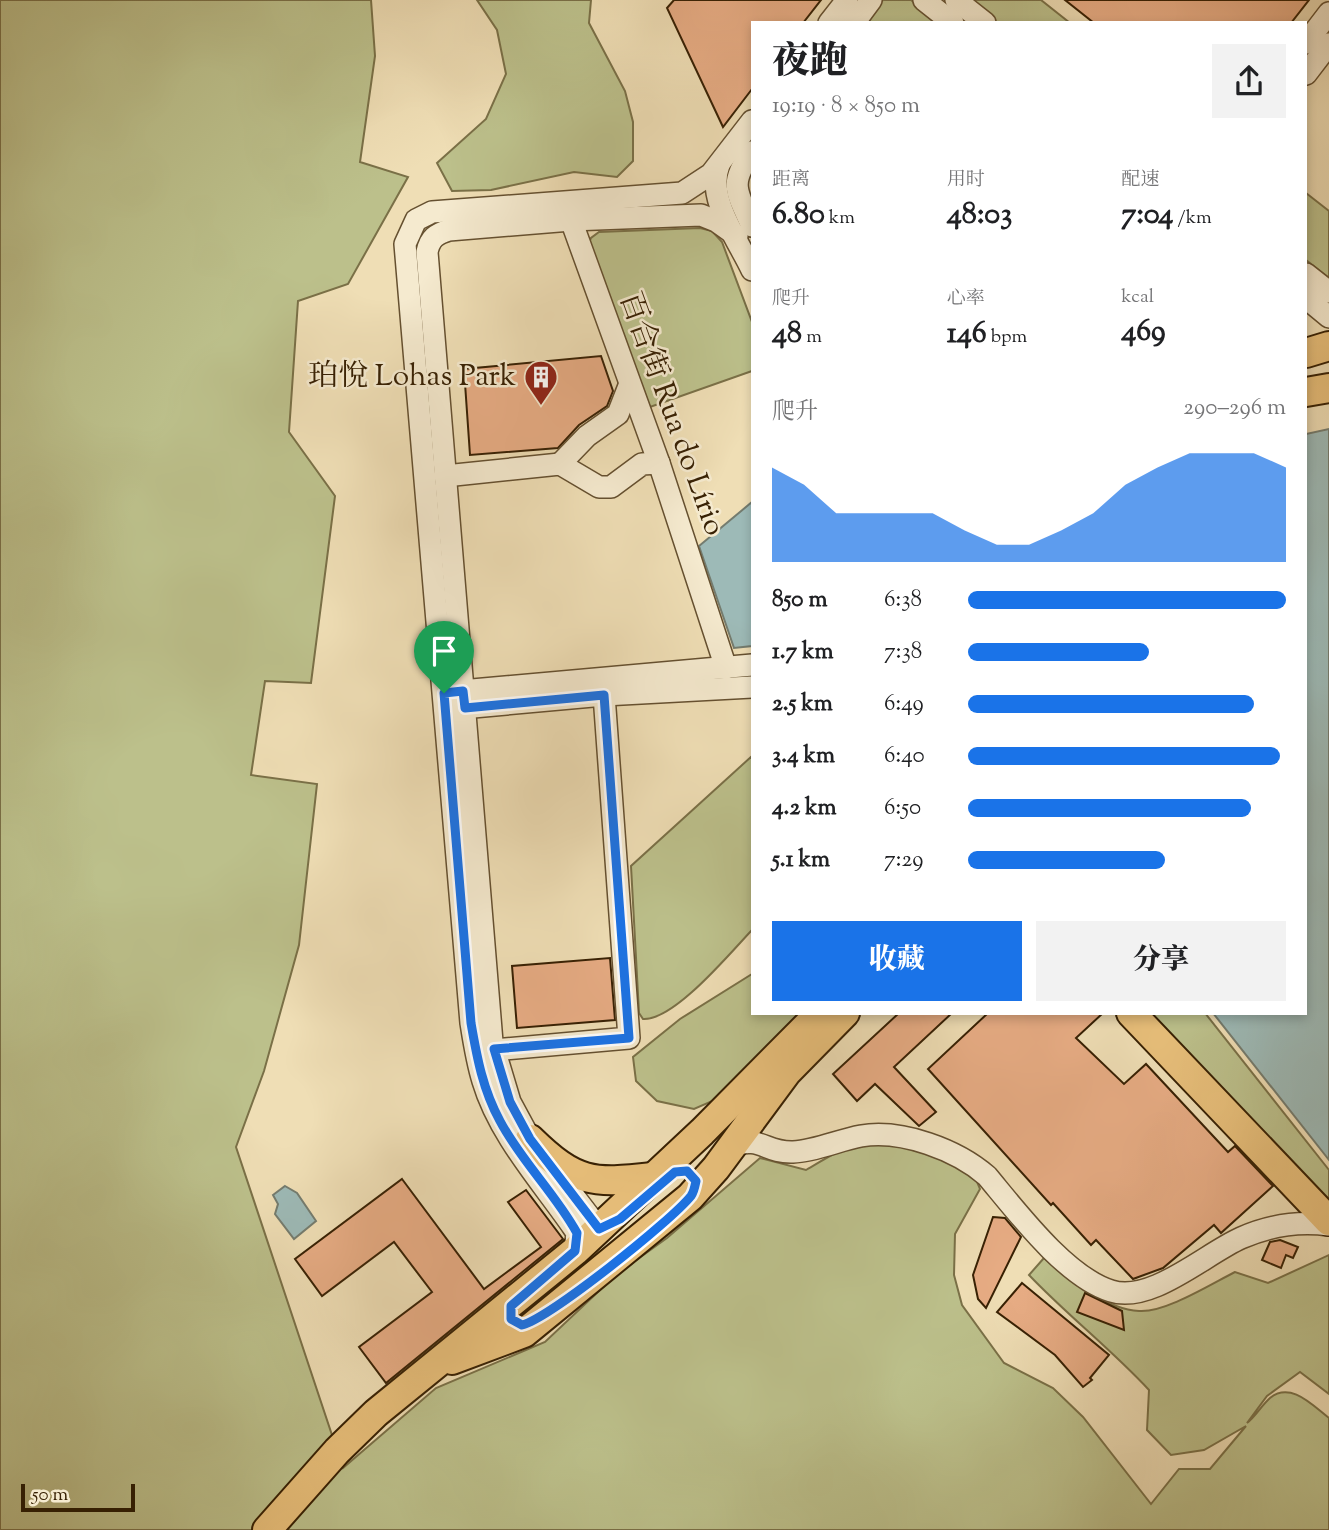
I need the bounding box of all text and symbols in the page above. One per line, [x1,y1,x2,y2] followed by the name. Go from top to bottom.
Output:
[772,37,848,91] text: 夜跑
[1212,44,1286,118] button: share
[772,90,920,123] text: 19:19 · 8 × 850 m
[772,167,810,194] text: 距离
[947,167,985,194] text: 用时
[1121,167,1159,194] text: 配速
[772,194,825,237] text: 6.80
[947,194,1012,237] text: 48:03
[1121,194,1173,237] text: 7:04
[825,205,855,232] text: km
[1173,205,1212,232] text: /km
[1121,284,1154,311] text: kcal
[607,286,735,542] street label: 百合街 Rua do Lírio
[772,286,810,313] text: 爬升
[947,286,985,313] text: 心率
[1121,311,1166,354] text: 469
[772,313,802,356] text: 48
[947,313,987,356] text: 146
[802,324,822,351] text: m
[987,324,1027,351] text: bpm
[308,356,516,399] place label: 珀悅 Lohas Park
[522,358,560,407] building icon: 珀悅 Lohas Park
[1183,392,1286,425] text: 290–296 m
[772,396,818,429] text: 爬升
[772,584,827,617] text: 850 m
[884,584,922,617] text: 6:38
[414,621,474,693] pin
[425,632,463,670] icon: arrive
[772,636,834,669] text: 1.7 km
[884,636,922,669] text: 7:38
[772,688,833,721] text: 2.5 km
[884,688,924,721] text: 6:49
[772,740,835,773] text: 3.4 km
[884,740,925,773] text: 6:40
[772,792,837,825] text: 4.2 km
[884,792,921,825] text: 6:50
[772,844,830,877] text: 5.1 km
[884,844,923,877] text: 7:29
[772,921,1022,1001] button: 收藏
[1036,921,1286,1001] button: 分享
[21,1481,135,1513] scale bar
[32,1482,68,1509] text: 50 m

